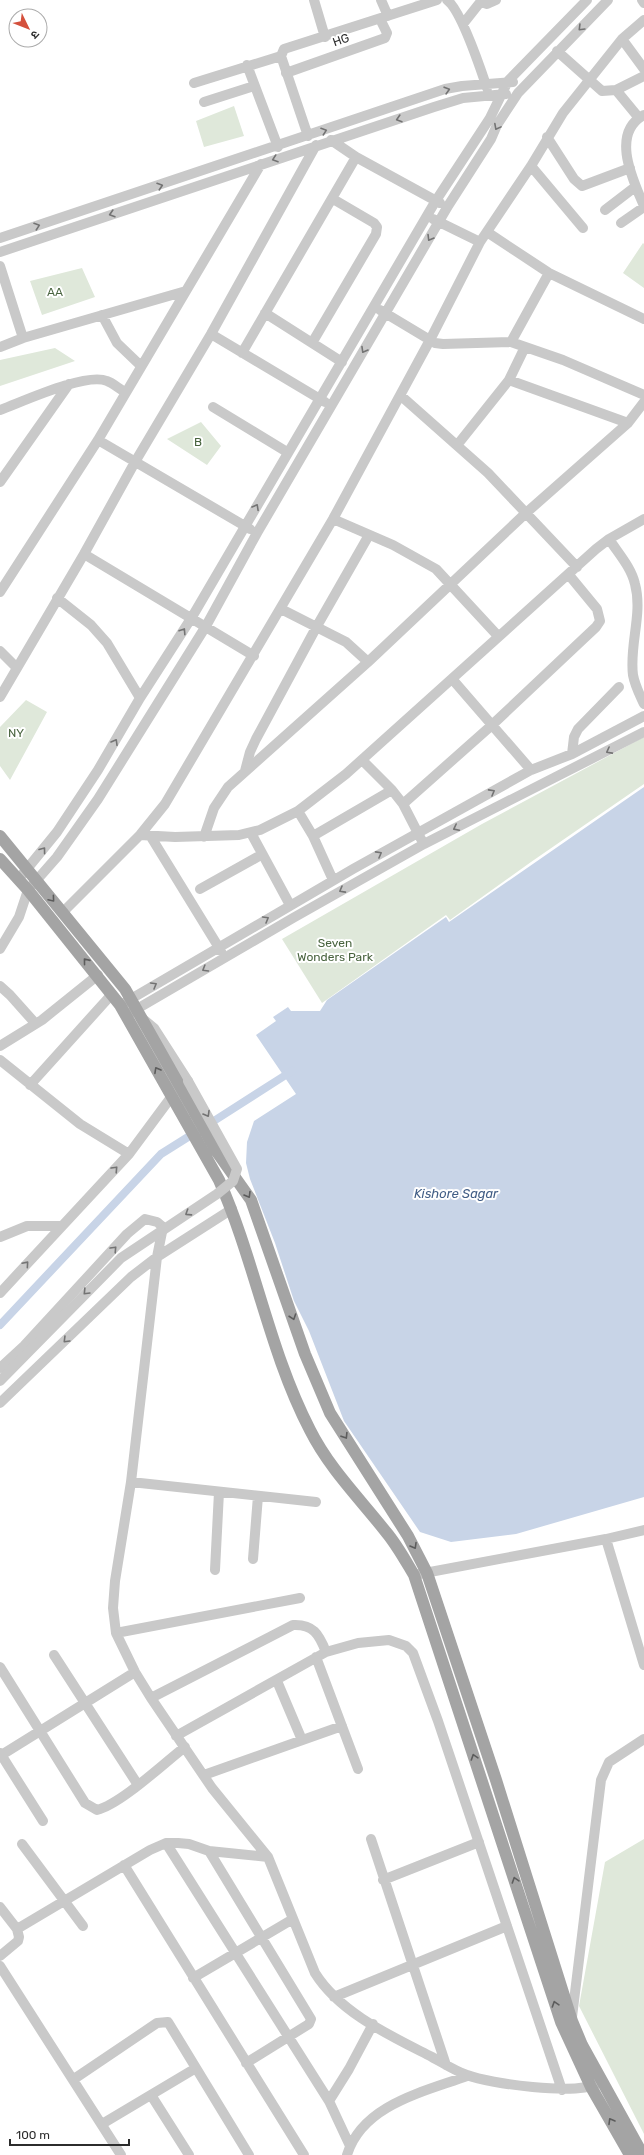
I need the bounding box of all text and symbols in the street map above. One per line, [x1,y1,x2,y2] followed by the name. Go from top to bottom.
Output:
[8,8,48,48] north arrow
[578,23,585,31] one-way arrow
[28,28,42,42] text: उ
[331,31,351,49] street label: HG
[443,86,450,95] one-way arrow
[395,114,402,123] one-way arrow
[494,122,502,130] one-way arrow
[320,127,327,135] one-way arrow
[272,154,279,163] one-way arrow
[157,182,164,190] one-way arrow
[109,209,116,218] one-way arrow
[33,222,40,230] one-way arrow
[427,234,435,241] one-way arrow
[47,285,63,299] park label: AA
[362,346,369,353] one-way arrow
[194,435,202,449] park label: B
[252,504,259,511] one-way arrow
[178,628,186,635] one-way arrow
[8,726,24,740] park label: NY
[110,739,117,746] one-way arrow
[606,746,614,753] one-way arrow
[488,789,496,796] one-way arrow
[453,824,460,831] one-way arrow
[38,847,45,854] one-way arrow
[374,852,382,859] one-way arrow
[339,886,346,893] one-way arrow
[47,894,54,901] one-way arrow
[262,917,269,924] one-way arrow
[297,936,374,964] park label: Seven Wonders Park
[84,959,91,966] one-way arrow
[202,965,209,972] one-way arrow
[150,983,157,990] one-way arrow
[155,1067,162,1074] one-way arrow
[203,1110,210,1118] one-way arrow
[110,1167,117,1174] one-way arrow
[414,1186,499,1202] water label: Kishore Sagar
[243,1191,251,1198] one-way arrow
[185,1209,192,1216] one-way arrow
[109,1246,117,1254] one-way arrow
[22,1262,29,1269] one-way arrow
[83,1287,90,1295] one-way arrow
[288,1314,296,1321] one-way arrow
[63,1335,71,1343] one-way arrow
[340,1432,347,1439] one-way arrow
[409,1542,416,1549] one-way arrow
[470,1754,479,1761] one-way arrow
[511,1877,519,1884] one-way arrow
[551,2001,560,2008] one-way arrow
[608,2118,615,2125] one-way arrow
[10,2121,129,2147] scale bar
[16,2128,50,2142] text: 100 m

